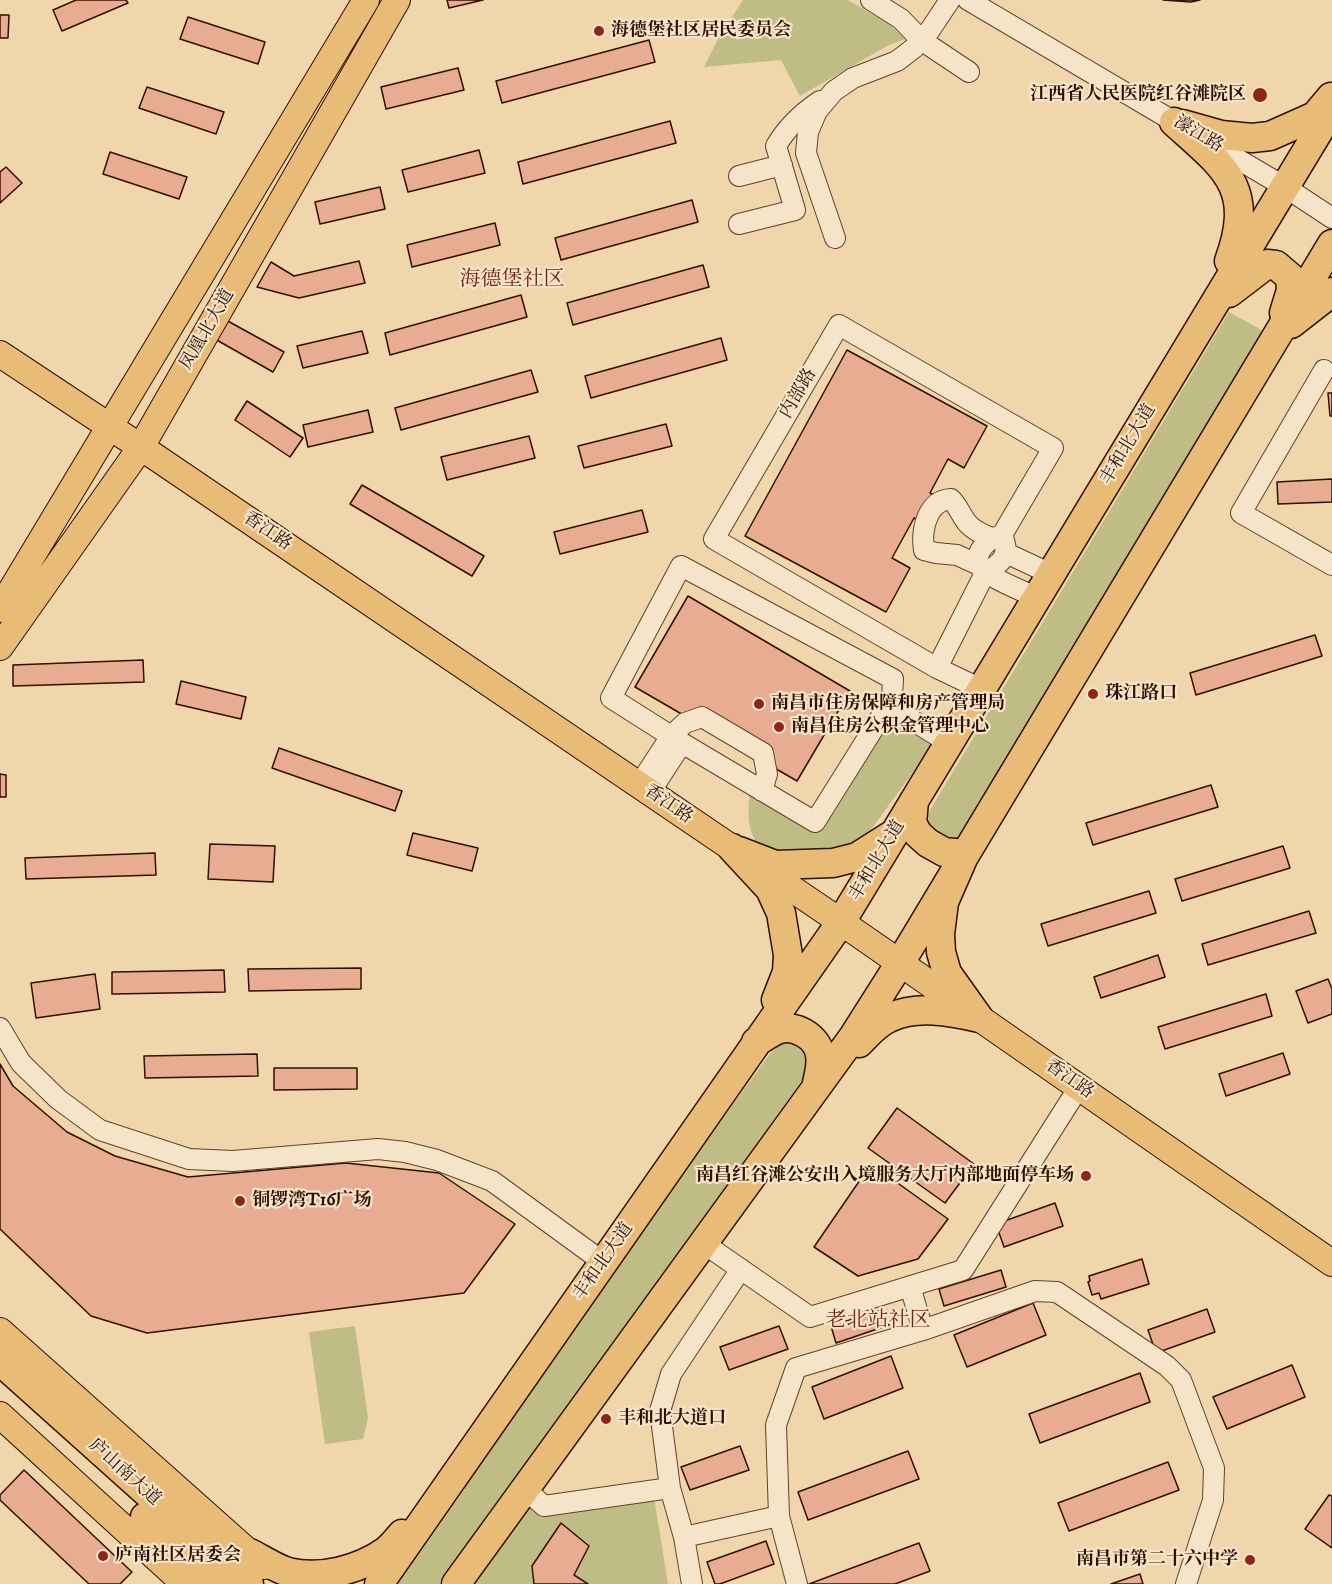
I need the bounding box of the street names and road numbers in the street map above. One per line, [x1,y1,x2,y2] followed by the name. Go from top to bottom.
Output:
[1169,112,1227,158] street label: 濠江路
[176,286,240,374] street label: 凤凰北大道
[776,365,822,423] street label: 内部路
[1097,401,1161,489] street label: 丰和北大道
[239,508,295,556] street label: 香江路
[640,781,696,829] street label: 香江路
[846,817,910,905] street label: 丰和北大道
[1041,1056,1097,1104] street label: 香江路
[569,1219,639,1305] street label: 丰和北大道
[83,1435,165,1511] street label: 庐山南大道

